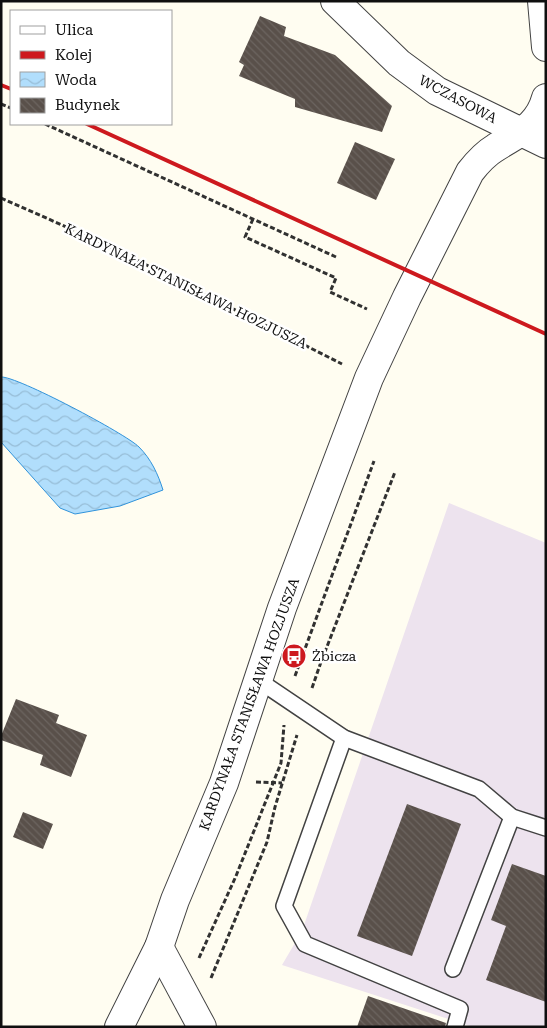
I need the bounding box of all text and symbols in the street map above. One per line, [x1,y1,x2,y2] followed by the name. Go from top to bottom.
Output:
[10,10,172,125] legend
[55,21,93,39] text: Ulica
[55,46,92,64] text: Kolej
[55,71,97,89] text: Woda
[416,72,500,126] street label: WCZASOWA
[55,96,120,114] text: Budynek
[62,220,310,352] street label: KARDYNAŁA STANISŁAWA HOZJUSZA
[196,575,302,832] street label: KARDYNAŁA STANISŁAWA HOZJUSZA
[281,643,307,669] bus stop icon: Żbicza
[312,648,357,664] place label: Żbicza

